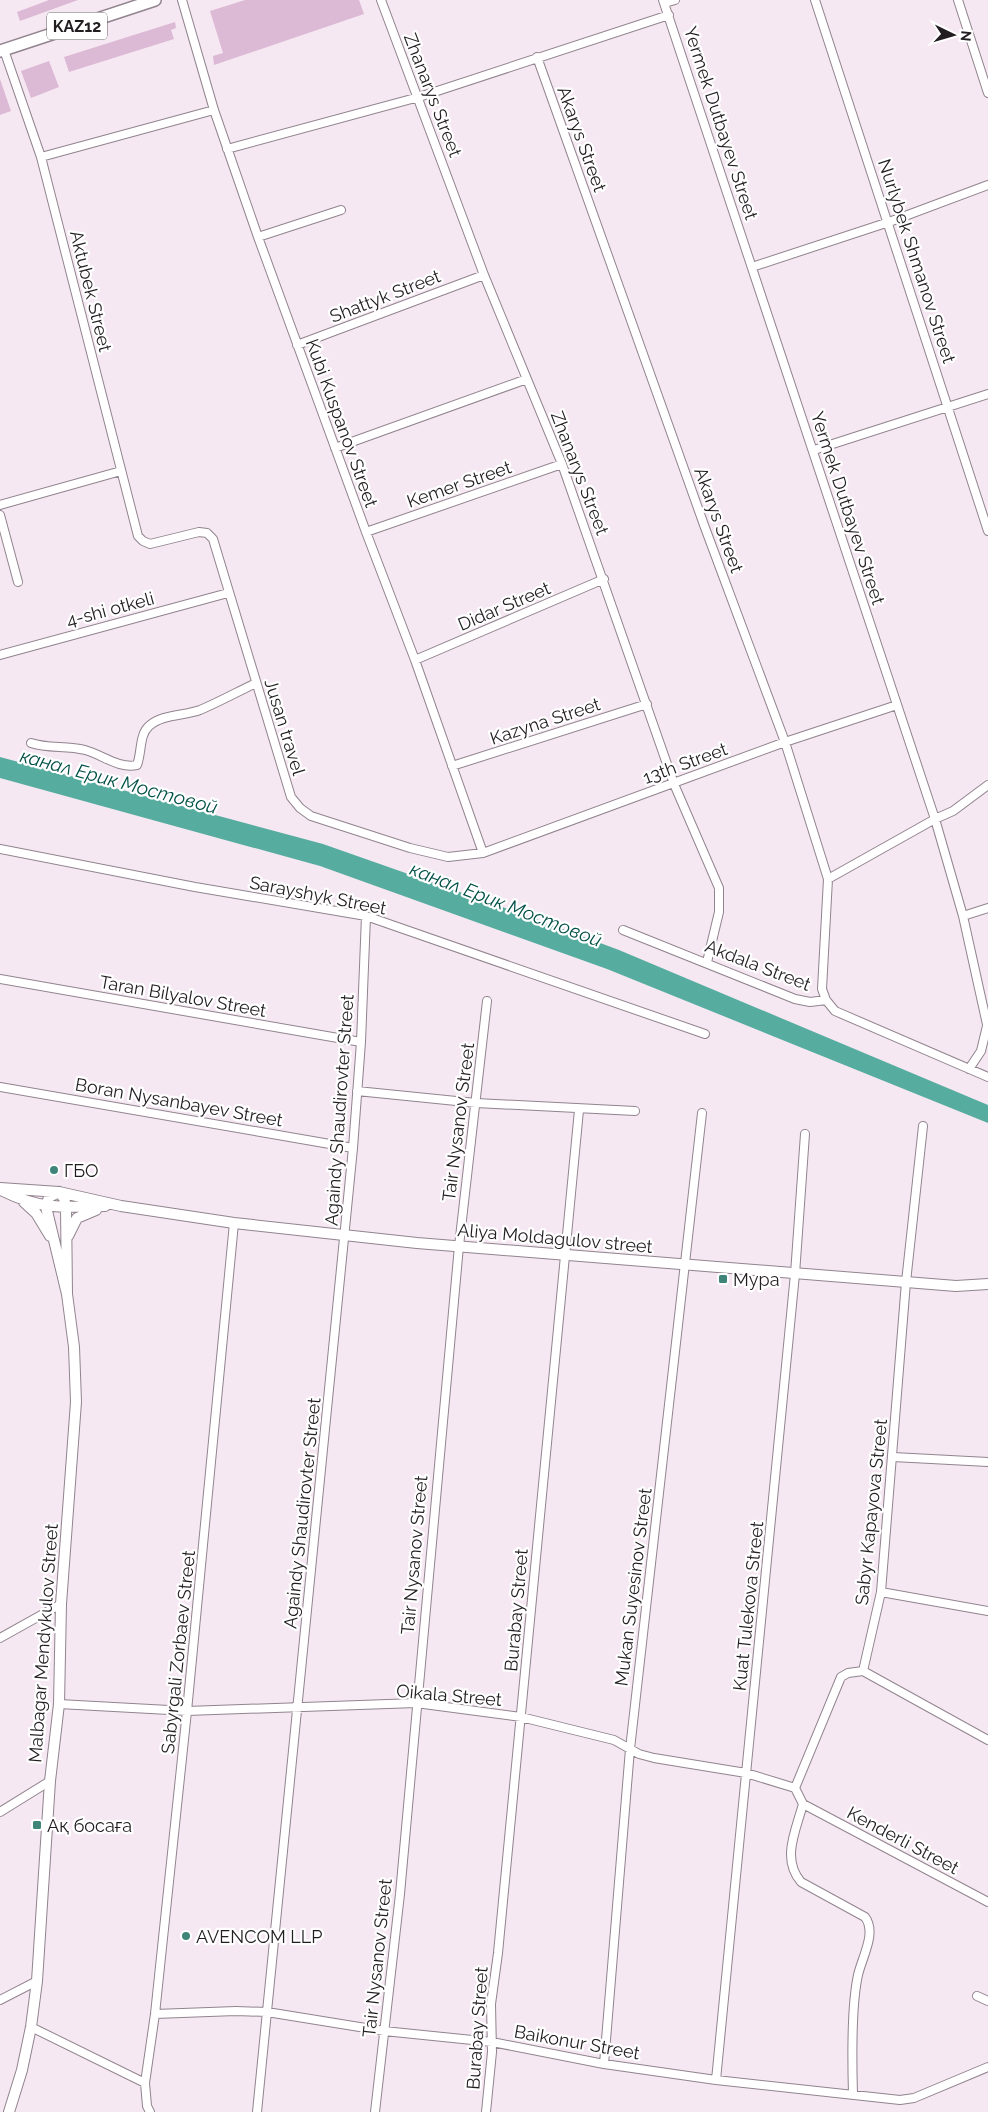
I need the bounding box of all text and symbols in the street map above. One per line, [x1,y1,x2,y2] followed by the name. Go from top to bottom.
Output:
[928,10,978,60] north arrow
[47,12,107,40] road number: KAZ12
[680,24,762,222] street label: Yermek Dutbayev Street
[400,30,466,160] street label: Zhanarys Street
[958,30,974,42] text: N
[553,83,611,195] street label: Akarys Street
[874,156,960,366] street label: Nurlybek Shmanov Street
[66,228,116,354] street label: Aktubek Street
[327,265,443,327] street label: Shattyk Street
[302,336,382,510] street label: Kubi Kuspanov Street
[547,408,613,538] street label: Zhanarys Street
[807,409,889,607] street label: Yermek Dutbayev Street
[404,456,514,512] street label: Kemer Street
[690,464,748,576] street label: Akarys Street
[455,577,553,635] street label: Didar Street
[64,587,156,631] street label: 4-shi otkeli
[260,676,310,778] street label: Jusan travel
[487,693,603,749] street label: Kazyna Street
[640,738,730,788] street label: 13th Street
[18,744,220,818] water label: канал Ерик Мостовой
[407,857,605,951] water label: канал Ерик Мостовой
[248,871,388,919] street label: Sarayshyk Street
[702,935,814,995] street label: Akdala Street
[98,971,268,1021] street label: Taran Bilyalov Street
[320,993,358,1227] street label: Againdy Shaudirovter Street
[438,1041,478,1203] street label: Tair Nysanov Street
[74,1073,284,1131] street label: Boran Nysanbayev Street
[64,1160,99,1181] place label: ГБО
[48,1164,60,1176] marker: ГБО
[457,1219,653,1257] street label: Aliya Moldagulov street
[733,1269,779,1290] place label: Мура
[717,1273,729,1285] marker: Мура
[279,1396,325,1630] street label: Againdy Shaudirovter Street
[851,1418,891,1606] street label: Sabyr Kapayova Street
[397,1475,431,1635] street label: Tair Nysanov Street
[610,1487,656,1687] street label: Mukan Suyesinov Street
[729,1520,767,1692] street label: Kuat Tulekova Street
[24,1523,62,1763] street label: Malbagar Mendykulov Street
[500,1548,532,1672] street label: Burabay Street
[157,1549,199,1755] street label: Sabyrgali Zorbaev Street
[395,1680,503,1710] street label: Oikala Street
[844,1802,962,1878] street label: Kenderli Street
[47,1815,132,1836] place label: Ақ босаға
[31,1819,43,1831] marker: Ақ босаға
[358,1877,396,2039] street label: Tair Nysanov Street
[196,1926,322,1947] place label: AVENCOM LLP
[180,1930,192,1942] marker: AVENCOM LLP
[462,1966,492,2090] street label: Burabay Street
[513,2021,641,2063] street label: Baikonur Street

